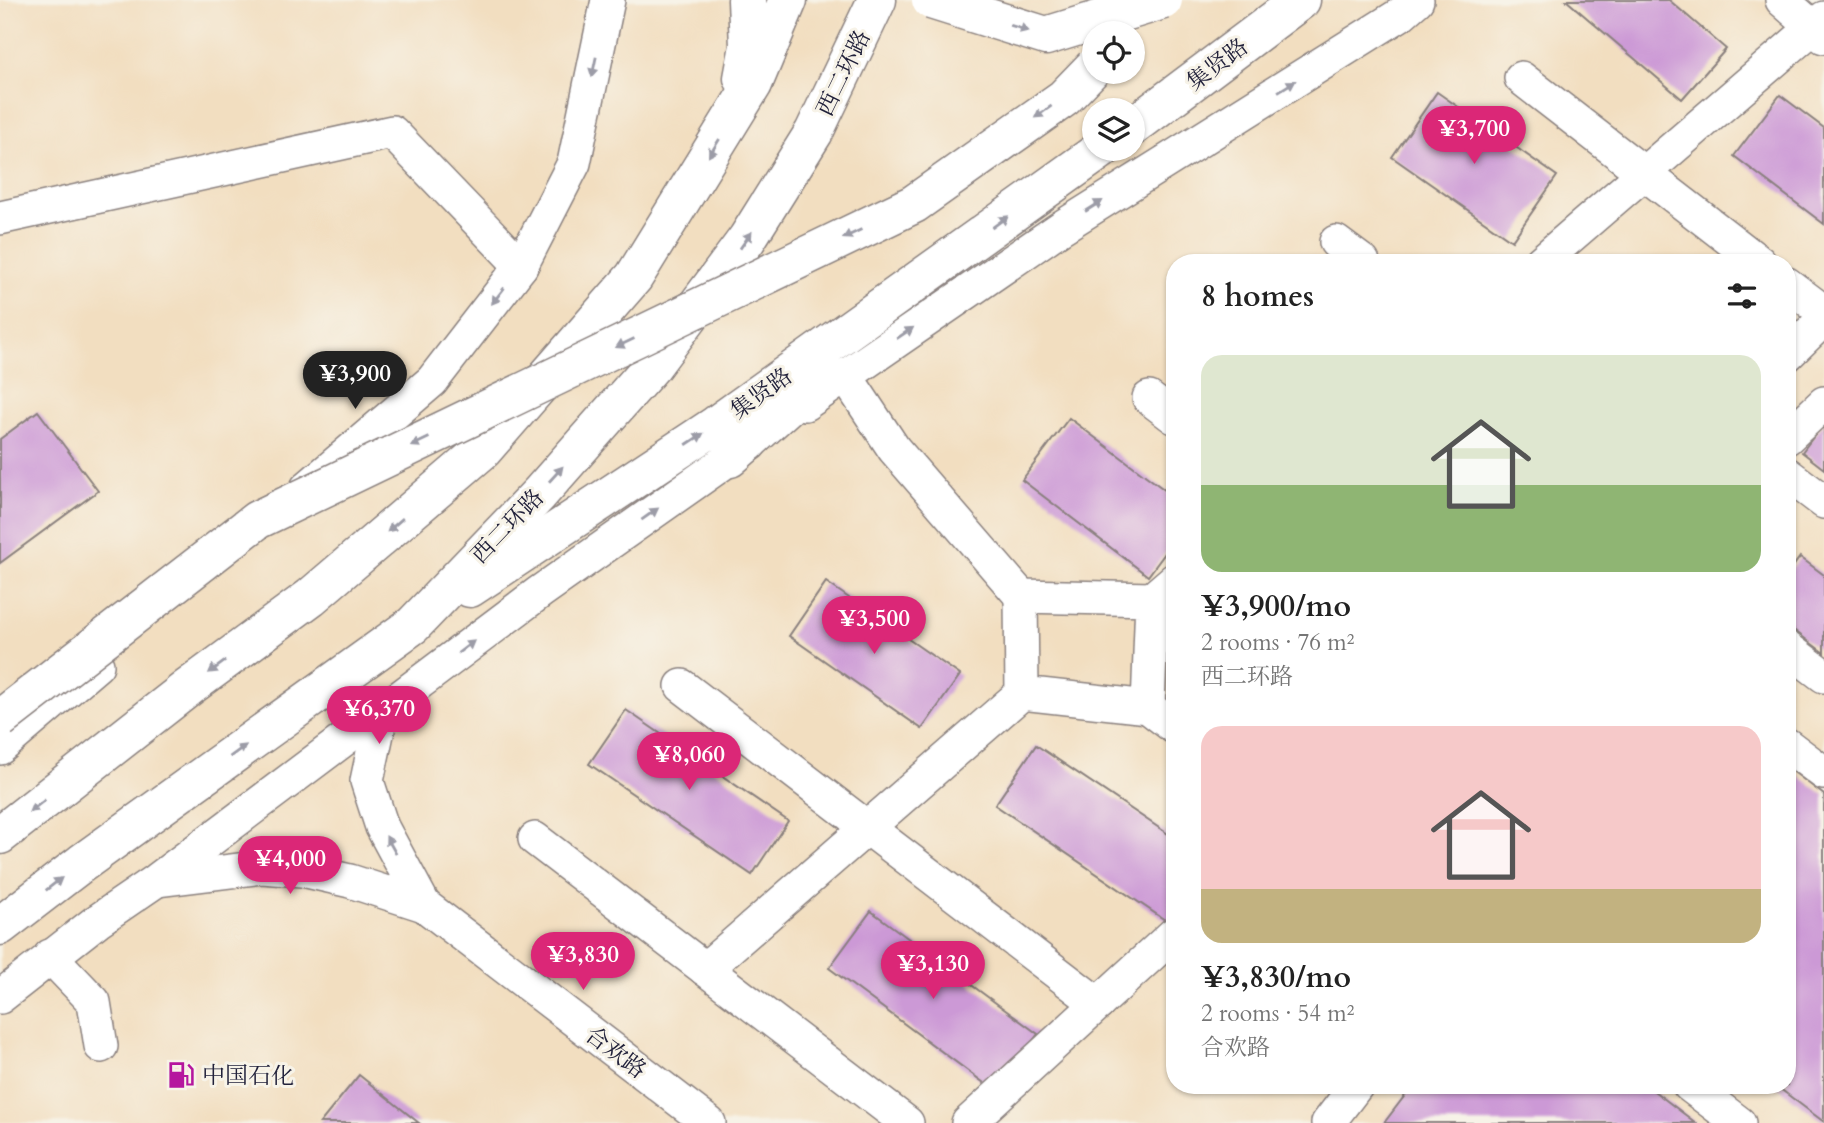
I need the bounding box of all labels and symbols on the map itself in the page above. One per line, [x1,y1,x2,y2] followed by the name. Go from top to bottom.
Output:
[1009,23,1030,33] one-way arrow
[809,25,878,121] street label: 西二环路
[1180,31,1254,98] street label: 集贤路
[589,56,600,78] one-way arrow
[1277,79,1296,92] one-way arrow
[1034,105,1052,119] one-way arrow
[1417,106,1531,166] pin: ¥3,700
[707,139,720,158] one-way arrow
[1084,200,1104,213] one-way arrow
[991,215,1009,229] one-way arrow
[842,228,862,239] one-way arrow
[739,231,753,249] one-way arrow
[491,287,505,305] one-way arrow
[896,326,914,340] one-way arrow
[615,337,635,349] one-way arrow
[298,352,412,411] pin: ¥3,900
[724,361,798,426] street label: 集贤路
[685,433,704,446] one-way arrow
[410,436,430,447] one-way arrow
[548,465,564,483] one-way arrow
[464,482,550,570] street label: 西二环路
[641,507,659,521] one-way arrow
[386,517,403,532] one-way arrow
[817,596,931,656] pin: ¥3,500
[457,641,475,655] one-way arrow
[208,659,226,673] one-way arrow
[322,686,436,746] pin: ¥6,370
[632,732,746,792] pin: ¥8,060
[229,744,247,758] one-way arrow
[29,799,47,814] one-way arrow
[385,835,397,854] one-way arrow
[233,836,347,896] pin: ¥4,000
[45,878,63,892] one-way arrow
[526,932,640,992] pin: ¥3,830
[876,942,990,1001] pin: ¥3,130
[579,1019,653,1086] street label: 合欢路
[166,1060,196,1090] fuel station icon: 中国石化
[202,1060,294,1091] place label: 中国石化

